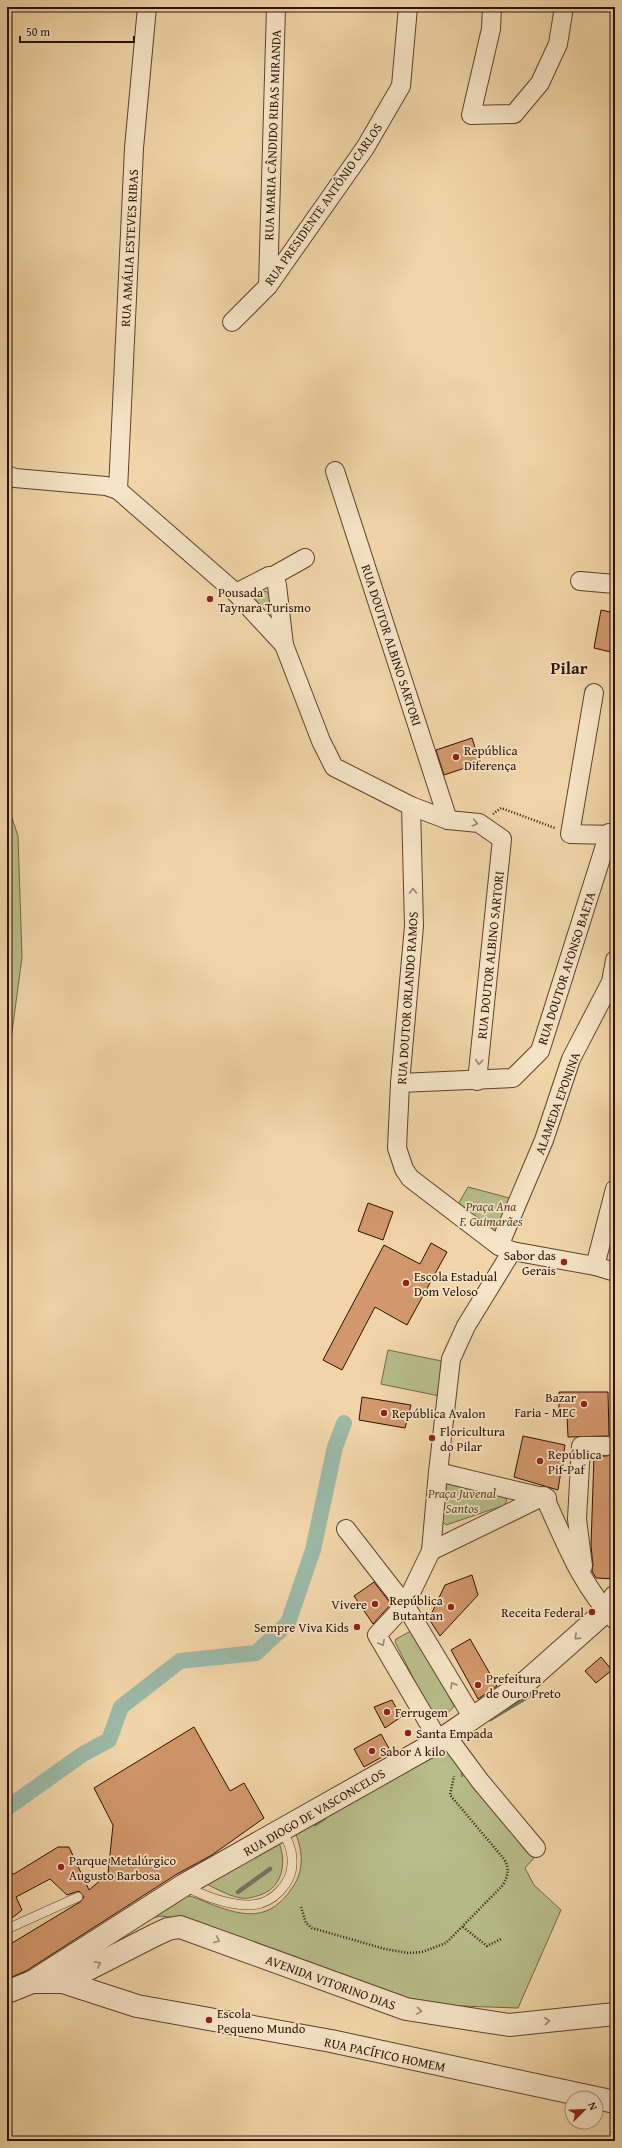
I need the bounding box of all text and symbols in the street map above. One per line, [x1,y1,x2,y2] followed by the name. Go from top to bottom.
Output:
[20,18,134,44] scale bar
[26,23,50,40] text: 50 m
[259,29,286,241] street label: RUA MARIA CÂNDIDO RIBAS MIRANDA
[260,119,387,289] street label: RUA PRESIDENTE ANTÔNIO CARLOS
[116,169,143,327] street label: RUA AMÁLIA ESTEVES RIBAS
[356,562,427,728] street label: RUA DOUTOR ALBINO SARTORI
[218,583,311,617] place label: Pousada Taynara Turismo
[205,594,215,604] marker: Pousada Taynara Turismo
[551,655,588,680] district label: Pilar
[464,741,518,775] place label: República Diferença
[451,752,461,762] marker: República Diferença
[472,819,478,827] one-way arrow
[472,870,509,1040] street label: RUA DOUTOR ALBINO SARTORI
[409,888,417,894] one-way arrow
[533,889,600,1047] street label: RUA DOUTOR AFONSO BAETA
[392,911,423,1085] street label: RUA DOUTOR ORLANDO RAMOS
[530,1049,585,1157] street label: ALAMEDA EPONINA
[474,1059,483,1065] one-way arrow
[458,1197,523,1231] park label: Praça Ana F. Guimarães
[504,1246,556,1280] place label: Sabor das Gerais
[559,1257,569,1267] marker: Sabor das Gerais
[414,1267,497,1301] place label: Escola Estadual Dom Veloso
[401,1278,411,1288] marker: Escola Estadual Dom Veloso
[514,1388,577,1422] place label: Bazar Faria - MEC
[579,1399,589,1409] marker: Bazar Faria - MEC
[392,1404,486,1423] place label: República Avalon
[379,1408,389,1418] marker: República Avalon
[440,1422,506,1456] place label: Floricultura do Pilar
[427,1433,437,1443] marker: Floricultura do Pilar
[548,1445,602,1479] place label: República Pif-Paf
[535,1456,545,1466] marker: República Pif-Paf
[427,1484,496,1518] park label: Praça Juvenal Santos
[389,1591,444,1625] place label: República Butantan
[331,1595,367,1614] place label: Vivere
[370,1599,380,1609] marker: Vivere
[446,1602,456,1612] marker: República Butantan
[501,1603,584,1622] place label: Receita Federal
[587,1607,597,1617] marker: Receita Federal
[254,1618,349,1637] place label: Sempre Viva Kids
[352,1622,362,1632] marker: Sempre Viva Kids
[574,1632,581,1639] one-way arrow
[378,1639,385,1647] one-way arrow
[486,1669,561,1703] place label: Prefeitura de Ouro Preto
[473,1680,483,1690] marker: Prefeitura de Ouro Preto
[450,1681,457,1689] one-way arrow
[395,1703,448,1722] place label: Ferrugem
[382,1707,392,1717] marker: Ferrugem
[416,1724,494,1743] place label: Santa Empada
[403,1728,413,1738] marker: Santa Empada
[380,1742,446,1761] place label: Sabor A kilo
[367,1746,377,1756] marker: Sabor A kilo
[240,1764,389,1861] street label: RUA DIOGO DE VASCONCELOS
[69,1851,177,1885] place label: Parque Metalúrgico Augusto Barbosa
[56,1862,66,1872] marker: Parque Metalúrgico Augusto Barbosa
[213,1935,221,1943] one-way arrow
[263,1950,399,2015] street label: AVENIDA VITORINO DIAS
[94,1961,101,1969] one-way arrow
[217,2004,306,2038] place label: Escola Pequeno Mundo
[416,2006,422,2015] one-way arrow
[204,2015,214,2025] marker: Escola Pequeno Mundo
[544,2017,550,2026] one-way arrow
[322,2032,448,2077] street label: RUA PACÍFICO HOMEM
[564,2090,604,2130] north arrow
[584,2099,602,2113] text: N

